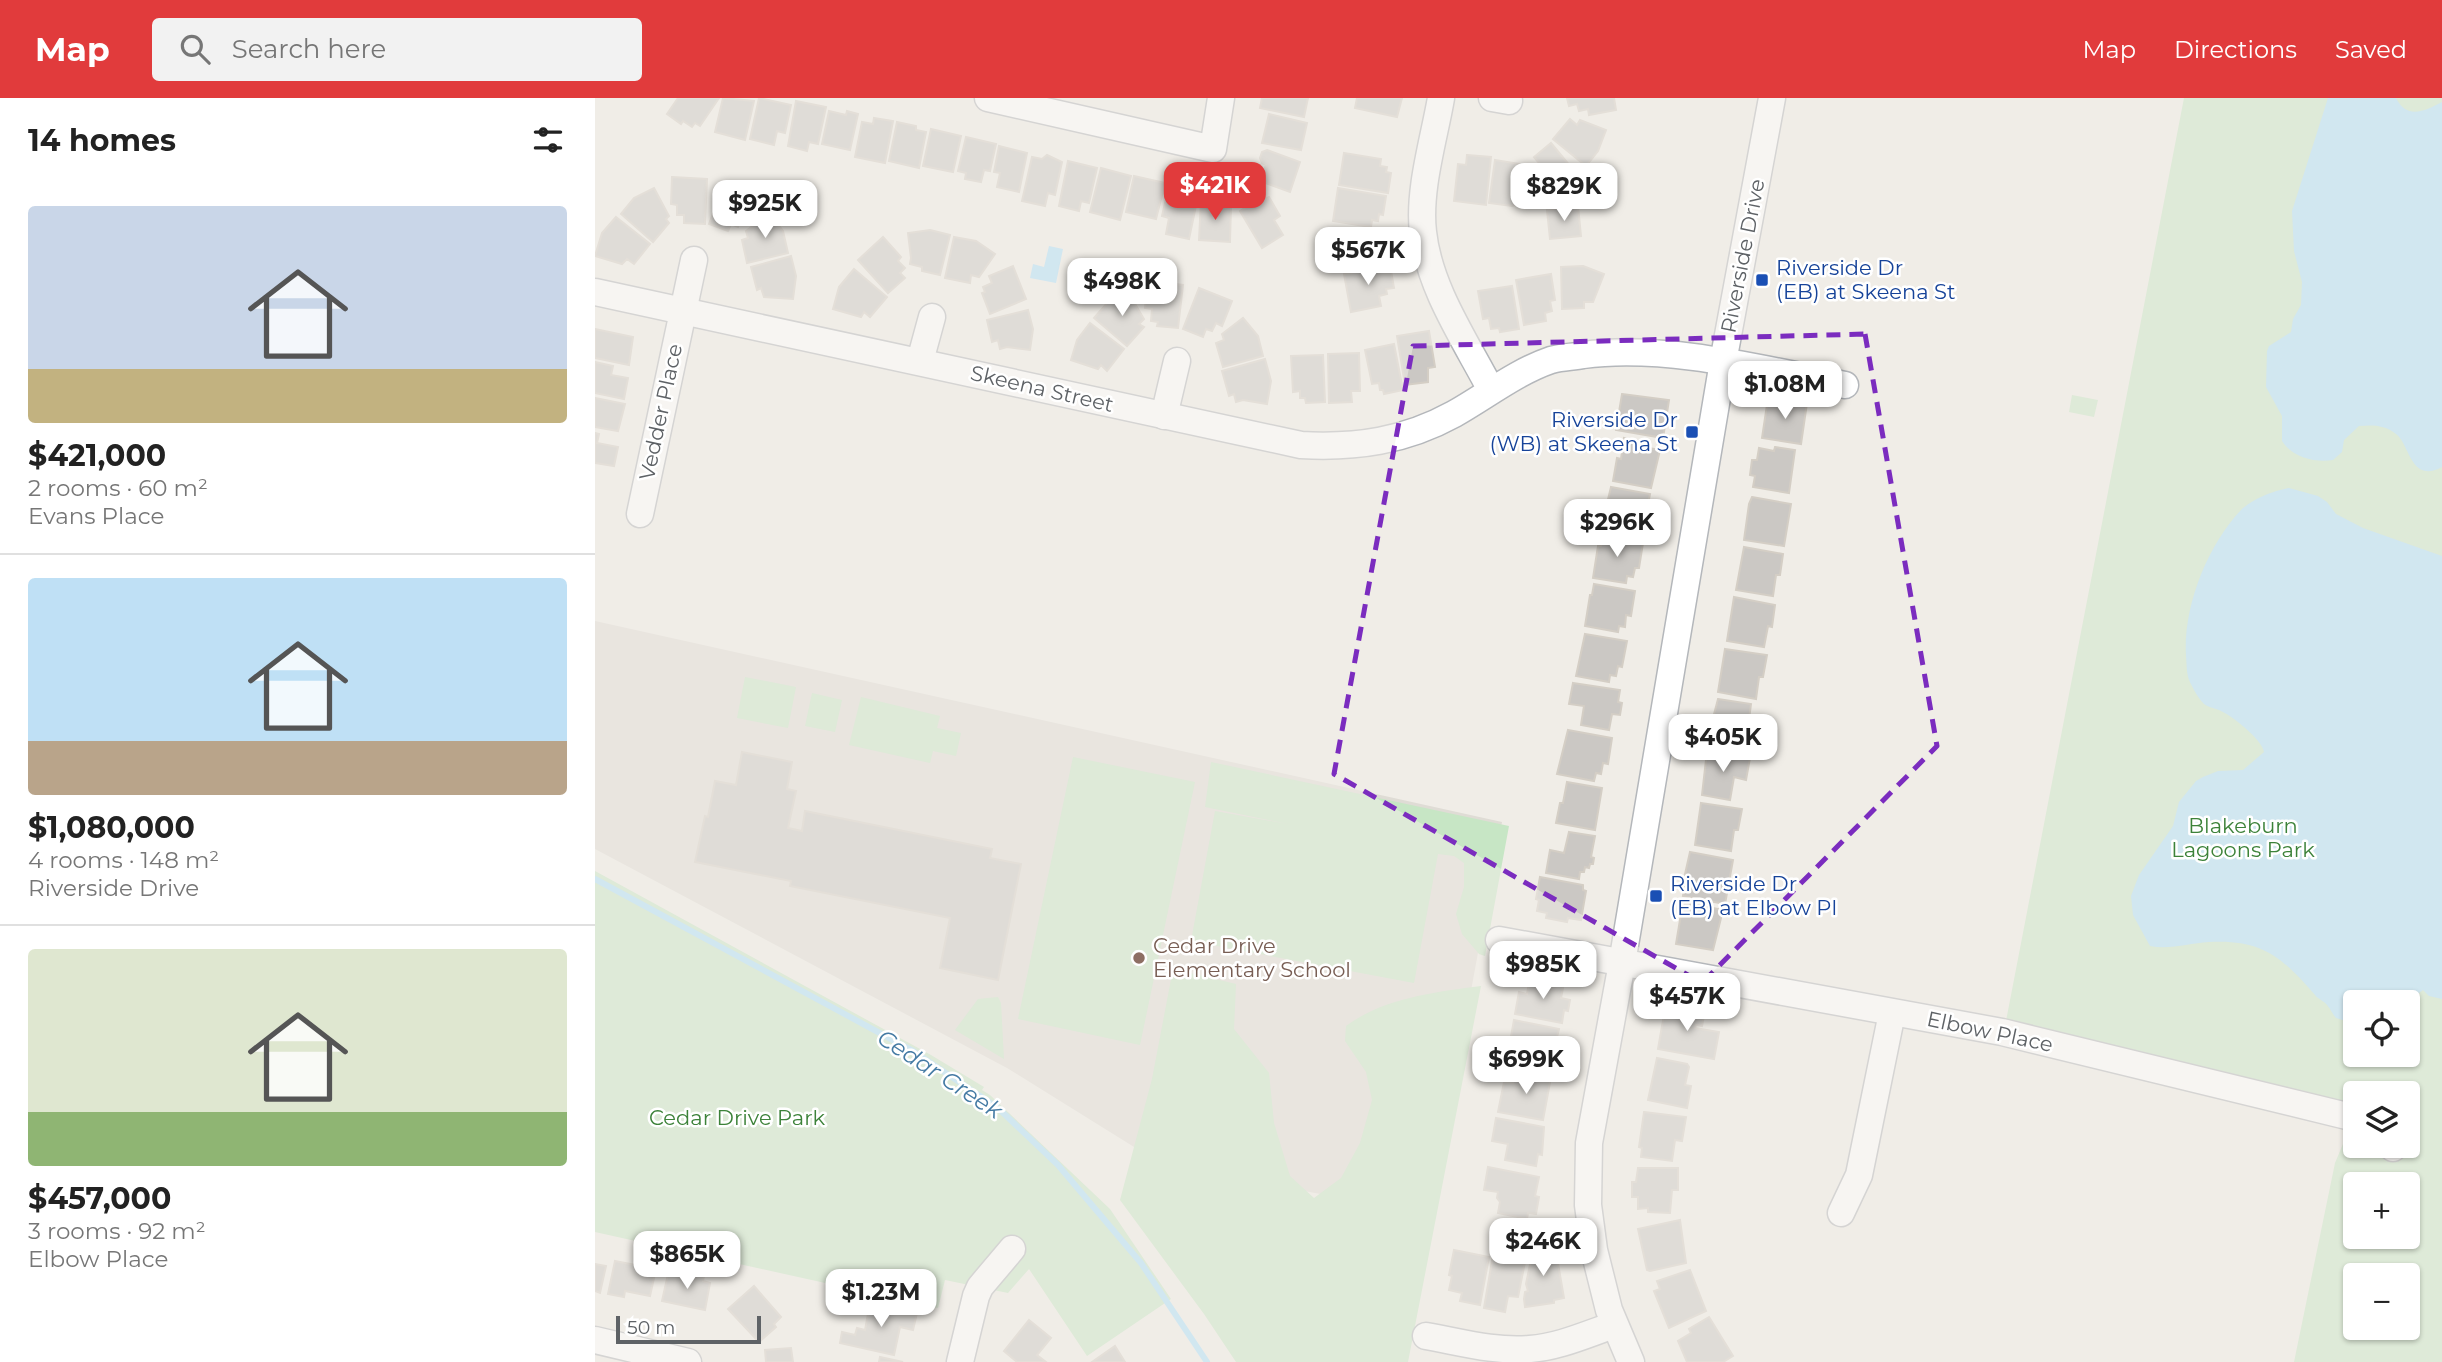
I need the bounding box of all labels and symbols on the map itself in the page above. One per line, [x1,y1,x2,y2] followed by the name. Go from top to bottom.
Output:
[1166,162,1264,222] pin: $421K
[1515,164,1613,223] pin: $829K
[1715,177,1770,335] street label: Riverside Drive
[716,180,814,240] pin: $925K
[1319,228,1417,287] pin: $567K
[1776,255,1956,304] place label: Riverside Dr (EB) at Skeena St
[1073,258,1171,318] pin: $498K
[1754,272,1770,288] marker: Riverside Dr (EB) at Skeena St
[634,341,687,482] street label: Vedder Place
[968,360,1116,417] street label: Skeena Street
[1728,362,1842,421] pin: $1.08M
[1489,407,1678,456] place label: Riverside Dr (WB) at Skeena St
[1684,424,1700,440] marker: Riverside Dr (WB) at Skeena St
[1568,500,1666,559] pin: $296K
[1674,714,1772,774] pin: $405K
[2171,813,2315,862] park label: Blakeburn Lagoons Park
[1670,871,1837,920] place label: Riverside Dr (EB) at Elbow Pl
[1648,888,1664,904] marker: Riverside Dr (EB) at Elbow Pl
[1153,933,1351,982] place label: Cedar Drive Elementary School
[1494,942,1592,1001] pin: $985K
[1131,950,1147,966] marker: Cedar Drive Elementary School
[1638,974,1736,1033] pin: $457K
[1925,1006,2055,1057] street label: Elbow Place
[872,1023,1009,1125] water label: Cedar Creek
[1477,1037,1575,1096] pin: $699K
[649,1105,826,1130] park label: Cedar Drive Park
[1494,1218,1592,1278] pin: $246K
[638,1232,736,1291] pin: $865K
[824,1270,938,1329] pin: $1.23M
[616,1313,761,1345] scale bar

